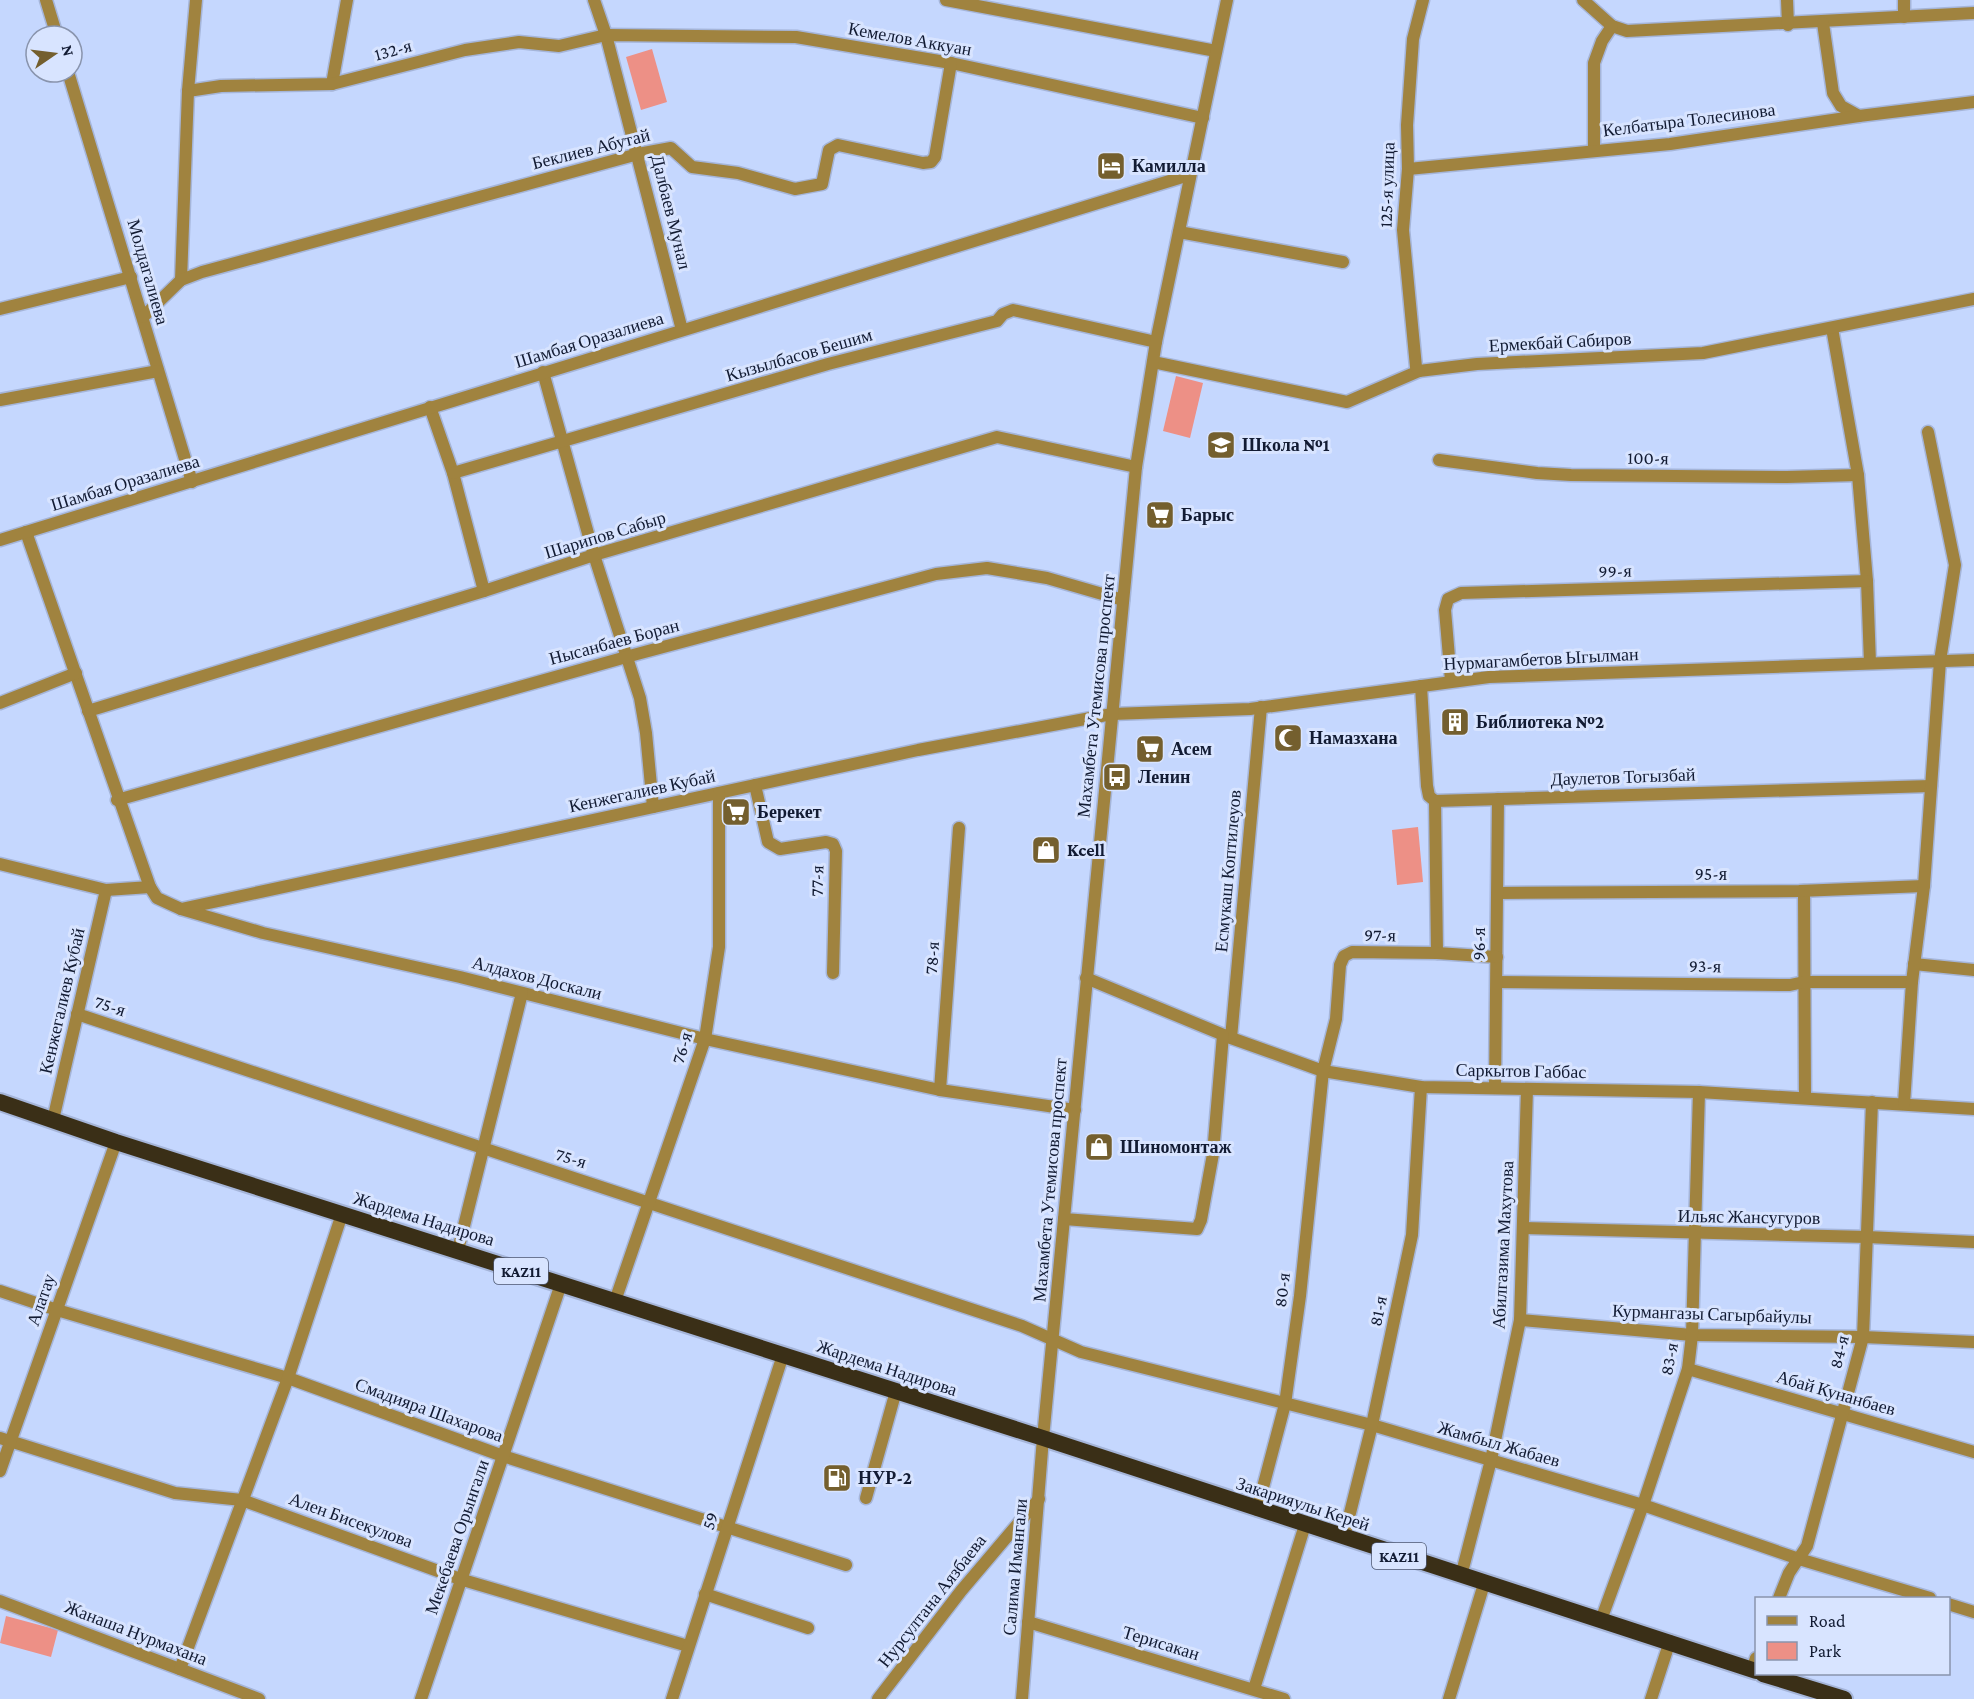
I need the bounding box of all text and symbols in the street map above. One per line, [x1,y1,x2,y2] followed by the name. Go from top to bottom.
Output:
[847,18,974,60] street label: Кемелов Аккуан
[24,24,84,84] north arrow
[372,35,414,65] street label: 132-я
[59,43,78,58] text: N
[1602,99,1776,141] street label: Келбатыра Толесинова
[530,125,652,173] street label: Беклиев Абутай
[1376,142,1398,228] street label: 125-я улица
[1095,150,1127,182] hotel icon: Камилла
[647,152,695,272] street label: Далбаев Мунал
[1132,156,1206,176] place label: Камилла
[123,217,173,327] street label: Молдагалиева
[512,308,666,372] street label: Шамбая Оразалиева
[723,325,875,385] street label: Кызылбасов Бешим
[1488,328,1632,356] street label: Ермекбай Сабиров
[1205,429,1237,461] school or university icon: Школа №1
[1242,435,1330,455] place label: Школа №1
[1627,448,1669,468] street label: 100-я
[48,451,202,515] street label: Шамбая Оразалиева
[1144,499,1176,531] supermarket icon: Барыс
[1181,505,1234,525] place label: Барыс
[542,507,668,563] street label: Шарипов Сабыр
[1598,561,1632,581] street label: 99-я
[1073,573,1119,819] street label: Махамбета Утемисова проспект
[547,615,682,669] street label: Нысанбаев Боран
[1443,644,1639,674] street label: Нурмагамбетов Ыгылман
[1439,706,1471,738] building icon: Библиотека №2
[1476,712,1604,732] place label: Библиотека №2
[1272,722,1304,754] mosque icon: Намазхана
[1309,728,1398,748] place label: Намазхана
[1134,733,1166,765] supermarket icon: Асем
[1171,739,1212,759] place label: Асем
[1101,761,1133,793] bus stop icon: Ленин
[1550,764,1696,790] street label: Даулетов Тогызбай
[567,766,717,816] street label: Кенжегалиев Кубай
[1138,767,1190,787] place label: Ленин
[1211,789,1245,953] street label: Есмукаш Коптилеуов
[720,796,752,828] supermarket icon: Берекет
[757,802,822,822] place label: Берекет
[1030,834,1062,866] shop icon: Kcell
[1067,840,1105,860] place label: Kcell
[1695,864,1727,884] street label: 95-я
[807,865,827,897] street label: 77-я
[1364,925,1396,945] street label: 97-я
[35,926,89,1076] street label: Кенжегалиев Кубай
[1469,927,1489,961] street label: 96-я
[921,941,943,975] street label: 78-я
[470,952,604,1004] street label: Алдахов Доскали
[1689,956,1721,976] street label: 93-я
[92,992,128,1020] street label: 75-я
[668,1030,696,1066] street label: 76-я
[1029,1057,1071,1303] street label: Махамбета Утемисова проспект
[1456,1060,1586,1082] street label: Саркытов Габбас
[1083,1131,1115,1163] shop icon: Шиномонтаж
[1120,1137,1233,1157] place label: Шиномонтаж
[553,1144,589,1172] street label: 75-я
[1489,1160,1517,1330] street label: Абилгазима Махутова
[351,1188,497,1250] street label: Жардема Надирова
[1677,1206,1821,1228] street label: Ильяс Жансугуров
[494,1258,548,1284] road number: KAZ11
[23,1271,59,1329] street label: Алатау
[1270,1272,1294,1308] street label: 80-я
[1365,1294,1391,1328] street label: 81-я
[1612,1301,1812,1327] street label: Курмангазы Сагырбайулы
[1825,1333,1853,1371] street label: 84-я
[814,1336,960,1400] street label: Жардема Надирова
[1656,1341,1682,1377] street label: 83-я
[1774,1366,1898,1420] street label: Абай Кунанбаев
[352,1374,506,1446] street label: Смадияра Шахарова
[1436,1417,1562,1471] street label: Жамбыл Жабаев
[421,1456,493,1617] street label: Мекебаева Орынгали
[821,1462,853,1494] fuel station icon: НУР-2
[858,1468,912,1488] place label: НУР-2
[1234,1473,1373,1535] street label: Закарияулы Керей
[286,1488,416,1552] street label: Ален Бисекулова
[999,1497,1031,1636] street label: Салима Имангали
[698,1510,722,1532] street label: 59
[874,1531,990,1671] street label: Нурсултана Аязбаева
[1372,1543,1426,1569] road number: KAZ11
[62,1597,210,1669] street label: Жанаша Нурмахана
[1755,1597,1950,1675] legend
[1809,1611,1846,1631] text: Road
[1120,1622,1202,1664] street label: Терисакан
[1809,1641,1841,1661] text: Park

